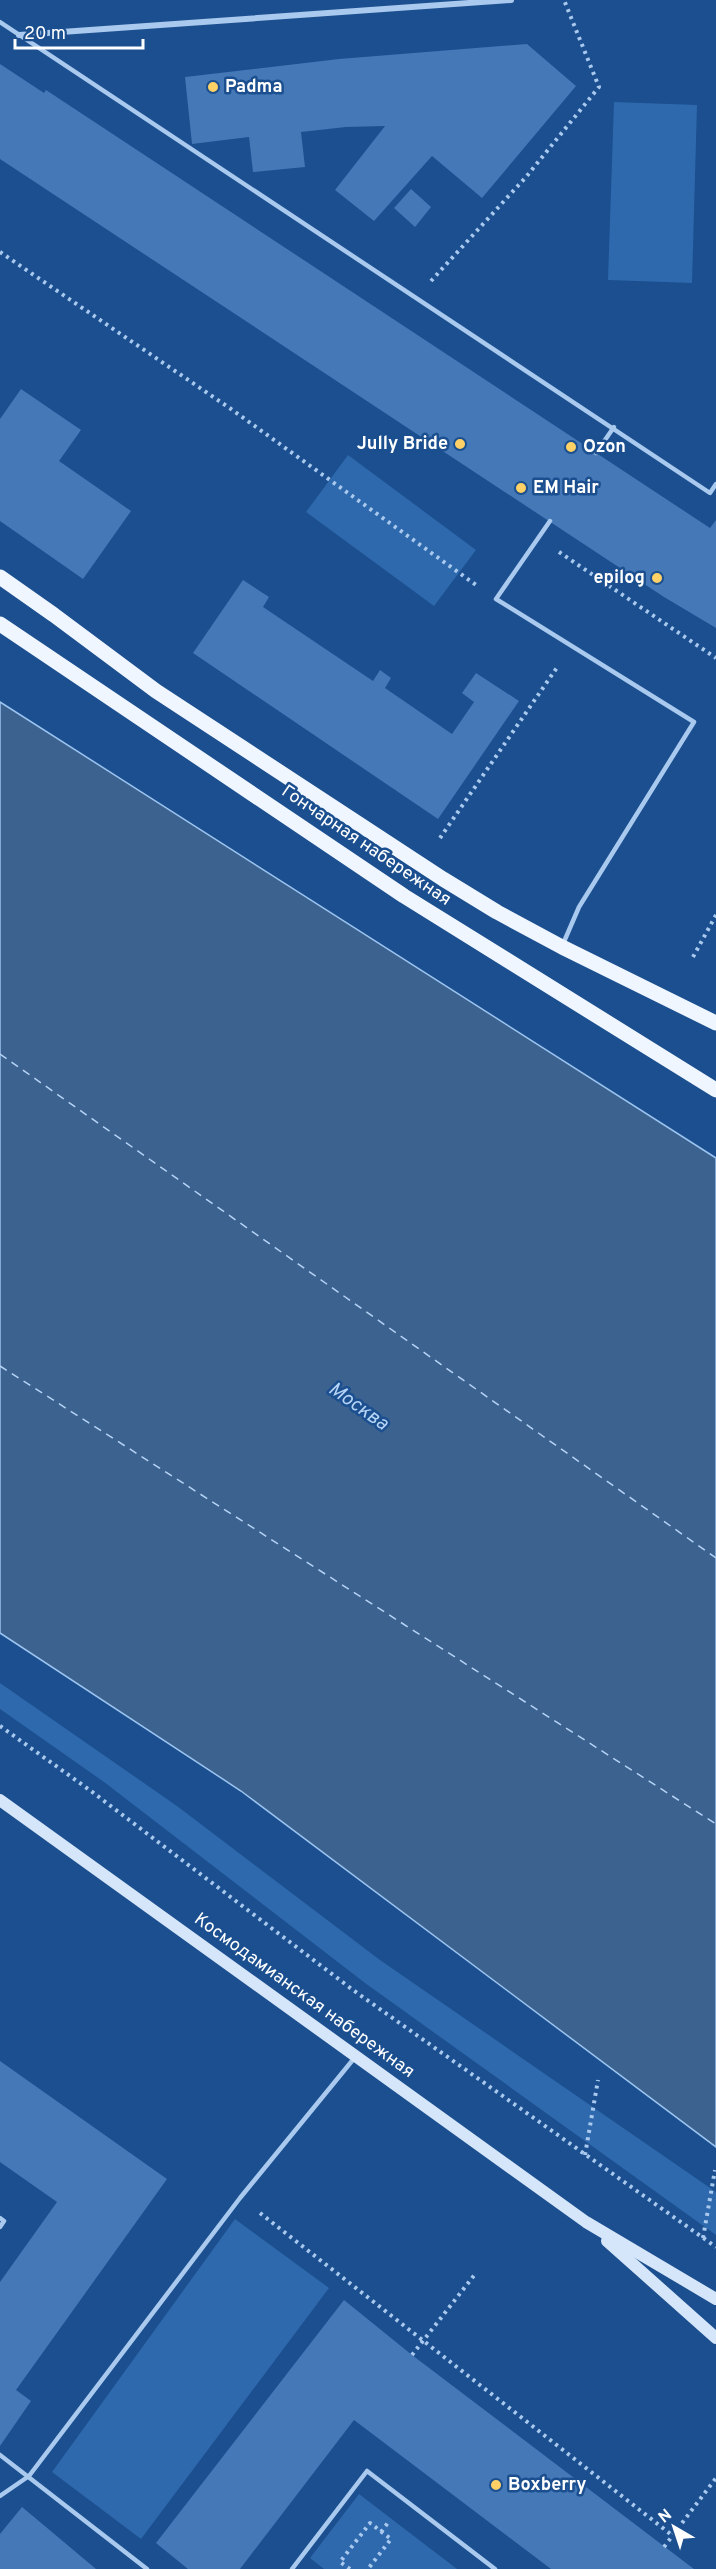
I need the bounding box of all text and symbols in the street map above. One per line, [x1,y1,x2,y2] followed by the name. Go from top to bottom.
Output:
[15,12,142,50] scale bar
[24,23,66,46] text: 20 m
[225,76,282,99] place label: Padma
[206,80,220,94] marker: Padma
[357,433,448,456] place label: Jully Bride
[583,436,626,459] place label: Ozon
[453,437,467,451] marker: Jully Bride
[564,440,578,454] marker: Ozon
[533,477,599,500] place label: EM Hair
[514,481,528,495] marker: EM Hair
[593,567,645,590] place label: epilog
[650,571,664,585] marker: epilog
[277,780,455,912] street label: Гончарная набережная
[323,1377,394,1438] water label: Москва
[189,1908,419,2084] street label: Космодамианская набережная
[508,2474,586,2497] place label: Boxberry
[489,2478,503,2492] marker: Boxberry
[644,2497,704,2557] north arrow
[655,2506,677,2528] text: N

